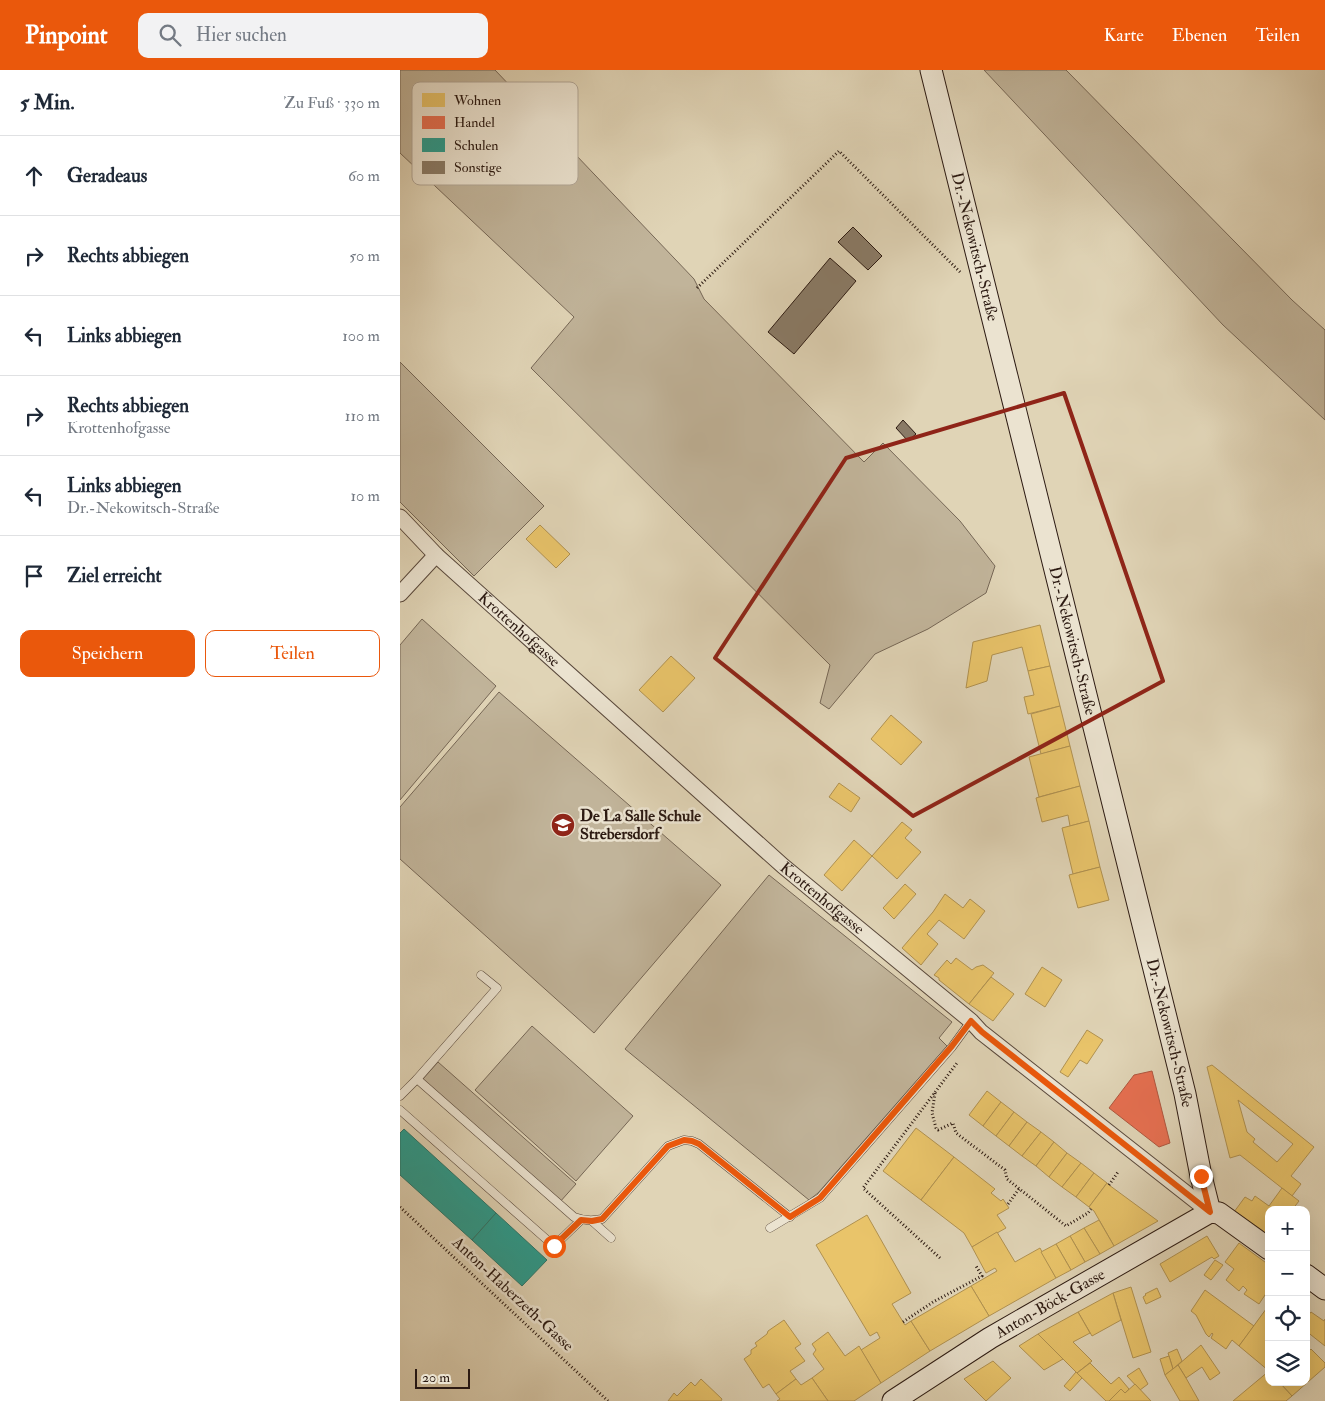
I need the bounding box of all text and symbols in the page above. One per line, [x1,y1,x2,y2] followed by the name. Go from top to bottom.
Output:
[138,13,488,58] search box
[25,20,108,51] text: Pinpoint
[156,21,184,49] icon: search
[196,23,287,47] text: Hier suchen
[1104,24,1144,47] text: Karte
[1172,24,1227,47] text: Ebenen
[1255,24,1300,47] text: Teilen
[412,82,578,185] legend
[20,89,74,116] text: 5 Min.
[453,92,501,109] text: Wohnen
[284,93,380,113] text: Zu Fuß · 330 m
[454,114,495,131] text: Handel
[454,137,499,154] text: Schulen
[454,159,502,176] text: Sonstige
[20,162,48,190] icon: ahead
[67,164,147,188] text: Geradeaus
[348,166,380,186] text: 60 m
[947,170,1003,323] street label: Dr.-Nekowitsch-Straße
[20,242,48,270] icon: right
[67,244,189,268] text: Rechts abbiegen
[349,246,380,266] text: 50 m
[20,322,48,350] icon: left
[67,324,181,348] text: Links abbiegen
[342,326,380,346] text: 100 m
[67,394,189,418] text: Rechts abbiegen
[20,402,48,430] icon: right
[345,406,380,426] text: 110 m
[67,418,170,438] text: Krottenhofgasse
[67,474,181,498] text: Links abbiegen
[20,482,48,510] icon: left
[350,486,380,506] text: 10 m
[67,498,220,518] text: Dr.-Nekowitsch-Straße
[20,562,48,590] icon: arrive
[67,564,162,588] text: Ziel erreicht
[1044,564,1101,717] street label: Dr.-Nekowitsch-Straße
[474,588,565,672] street label: Krottenhofgasse
[20,630,195,677] button: Speichern
[205,630,380,677] button: Teilen
[580,806,701,844] place label: De La Salle Schule Strebersdorf
[550,812,576,838] school or university icon: De La Salle Schule Strebersdorf
[776,858,869,939] street label: Krottenhofgasse
[1142,956,1197,1109] street label: Dr.-Nekowitsch-Straße
[1190,1165,1213,1188] route end
[1265,1206,1310,1386] map controls
[1265,1206,1310,1251] button: +
[447,1232,578,1356] street label: Anton-Haberzeth-Gasse
[543,1235,566,1258] route start
[1265,1251,1310,1296] button: −
[991,1264,1109,1343] street label: Anton-Böck-Gasse
[1265,1296,1310,1341] button: locate
[1265,1341,1310,1386] button: layers
[415,1366,470,1389] scale bar
[422,1369,450,1386] text: 20 m

